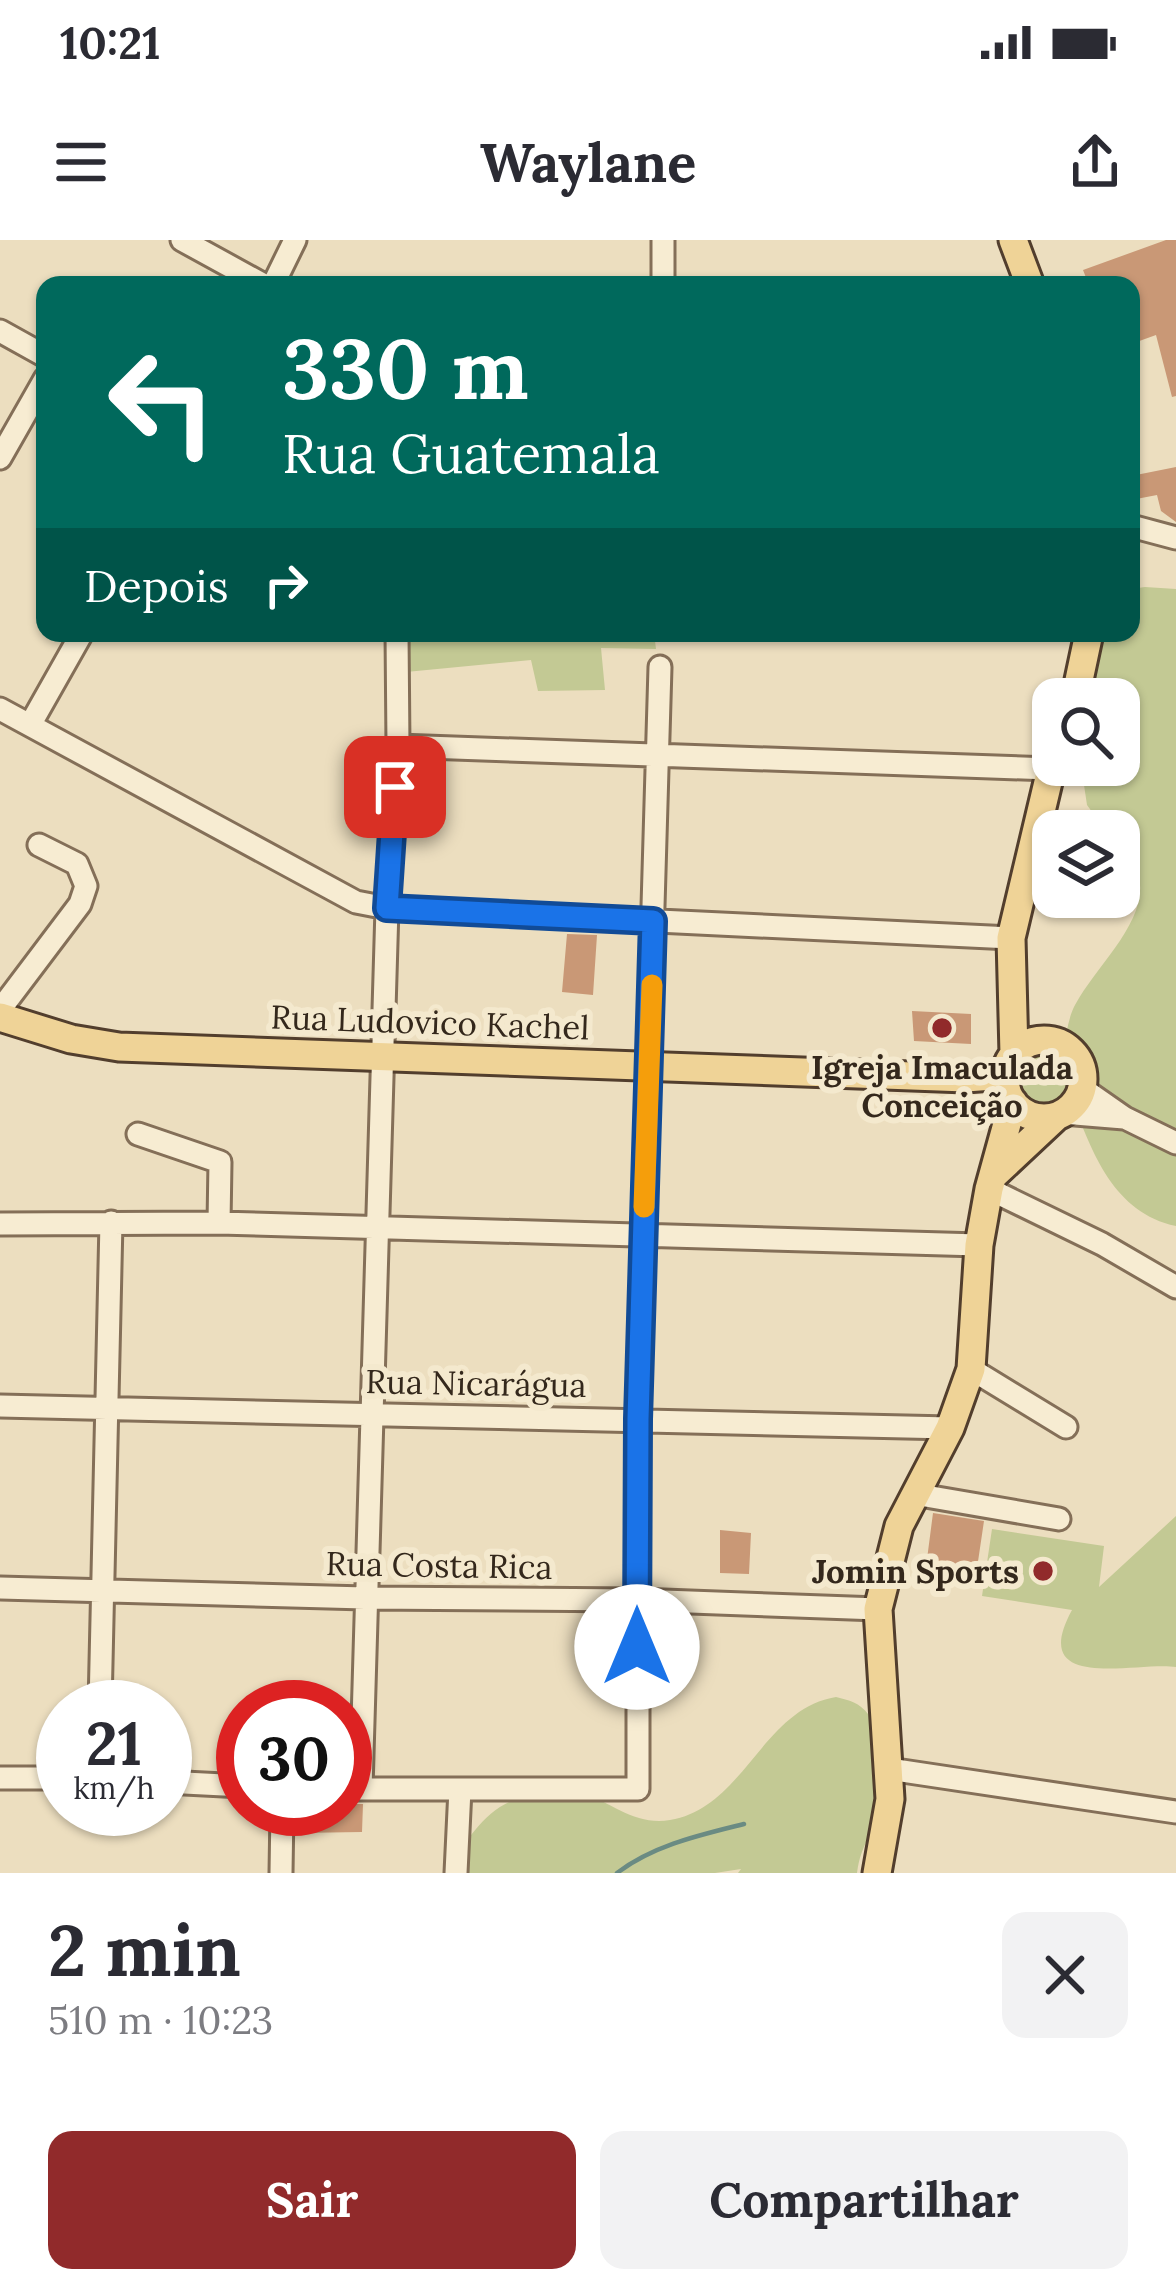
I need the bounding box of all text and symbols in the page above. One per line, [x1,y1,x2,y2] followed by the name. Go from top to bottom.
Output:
[60,14,160,71] text: 10:21
[480,128,696,197] text: Waylane
[48,129,114,195] icon: menu
[1062,129,1128,195] icon: share
[282,314,529,422] text: 330 m
[84,324,240,480] icon: left
[282,419,660,488] text: Rua Guatemala
[253,552,319,618] icon: right
[84,557,229,614] text: Depois
[1032,678,1140,918] map controls
[1032,678,1140,786] button: search
[344,736,446,838] pin
[362,754,428,820] icon: arrive
[1032,810,1140,918] button: layers
[270,995,590,1049] street label: Rua Ludovico Kachel
[929,1015,955,1041] marker: Igreja Imaculada Conceição
[811,1046,1073,1126] place label: Igreja Imaculada Conceição
[365,1360,587,1406] street label: Rua Nicarágua
[325,1542,553,1588] street label: Rua Costa Rica
[812,1550,1019,1592] place label: Jomin Sports
[1030,1558,1056,1584] marker: Jomin Sports
[574,1584,700,1710] position arrow
[216,1680,372,1836] speed limit sign: 30
[86,1705,142,1781] text: 21
[73,1769,155,1807] text: km/h
[48,1904,241,1996] text: 2 min
[1002,1912,1128,2038] button: close
[48,1995,273,2045] text: 510 m · 10:23
[48,2131,576,2269] button: Sair
[600,2131,1128,2269] button: Compartilhar

